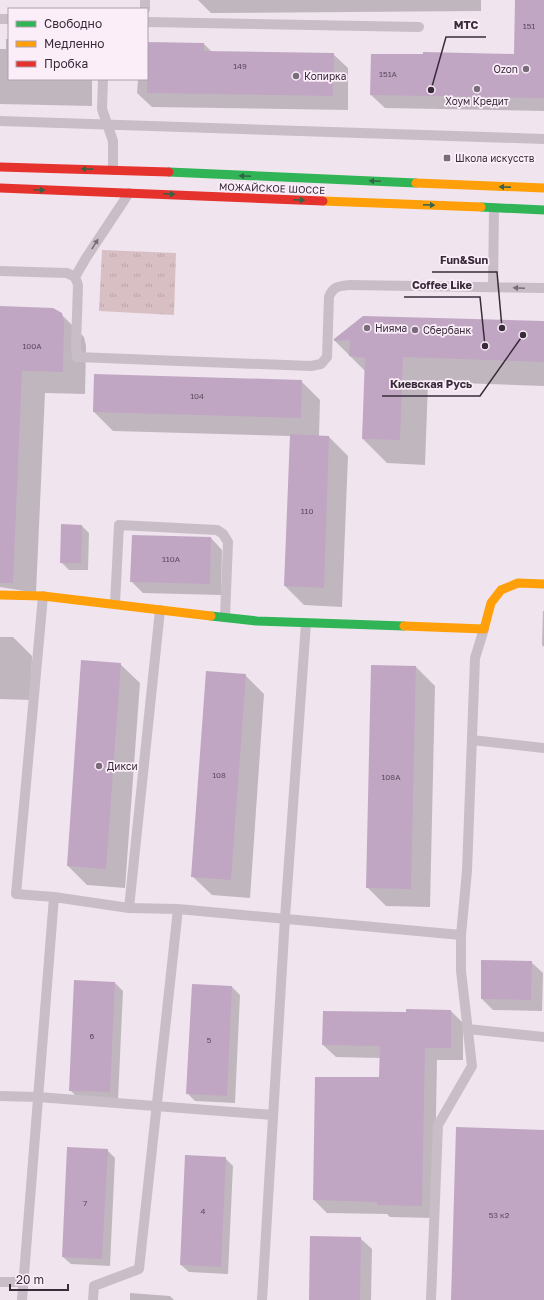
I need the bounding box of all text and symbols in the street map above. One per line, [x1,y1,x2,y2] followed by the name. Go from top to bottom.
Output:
[8,8,148,80] legend
[446,14,486,37] callout: МТС
[44,16,102,31] text: Свободно
[454,18,479,31] text: МТС
[523,21,535,31] house number: 151
[44,36,104,51] text: Медленно
[44,56,88,71] text: Пробка
[233,61,247,71] house number: 149
[493,63,518,75] place label: Ozon
[521,64,531,74] marker: Ozon
[379,69,398,79] house number: 151А
[304,70,346,82] place label: Копирка
[291,71,301,81] marker: Копирка
[472,84,482,94] marker: Хоум Кредит
[445,95,509,107] place label: Хоум Кредит
[455,152,535,164] place label: Школа искусств
[442,153,452,163] marker: Школа искусств
[80,166,93,172] one-way arrow
[239,172,251,179] one-way arrow
[369,178,381,185] one-way arrow
[219,180,325,196] street label: МОЖАЙСКОЕ ШОССЕ
[499,183,511,190] one-way arrow
[33,186,45,193] one-way arrow
[163,191,176,197] one-way arrow
[293,196,305,203] one-way arrow
[423,202,436,208] one-way arrow
[91,239,99,249] one-way arrow
[432,249,497,272] callout: Fun&Sun
[440,253,488,266] text: Fun&Sun
[404,274,480,297] callout: Coffee Like
[412,278,473,291] text: Coffee Like
[513,284,525,291] one-way arrow
[375,322,407,334] place label: Нияма
[362,323,372,333] marker: Нияма
[423,324,471,336] place label: Сбербанк
[410,325,420,335] marker: Сбербанк
[22,341,42,351] house number: 100А
[382,373,480,396] callout: Киевская Русь
[390,377,472,390] text: Киевская Русь
[190,391,204,401] house number: 104
[301,506,313,516] house number: 110
[162,554,181,564] house number: 110А
[107,760,138,772] place label: Дикси
[94,761,104,771] marker: Дикси
[212,770,226,780] house number: 108
[381,772,401,782] house number: 108А
[90,1031,95,1041] house number: 6
[207,1035,212,1045] house number: 5
[83,1198,87,1208] house number: 7
[201,1206,206,1216] house number: 4
[489,1210,510,1220] house number: 53 к2
[10,1266,68,1292] scale bar
[16,1272,44,1287] text: 20 m

